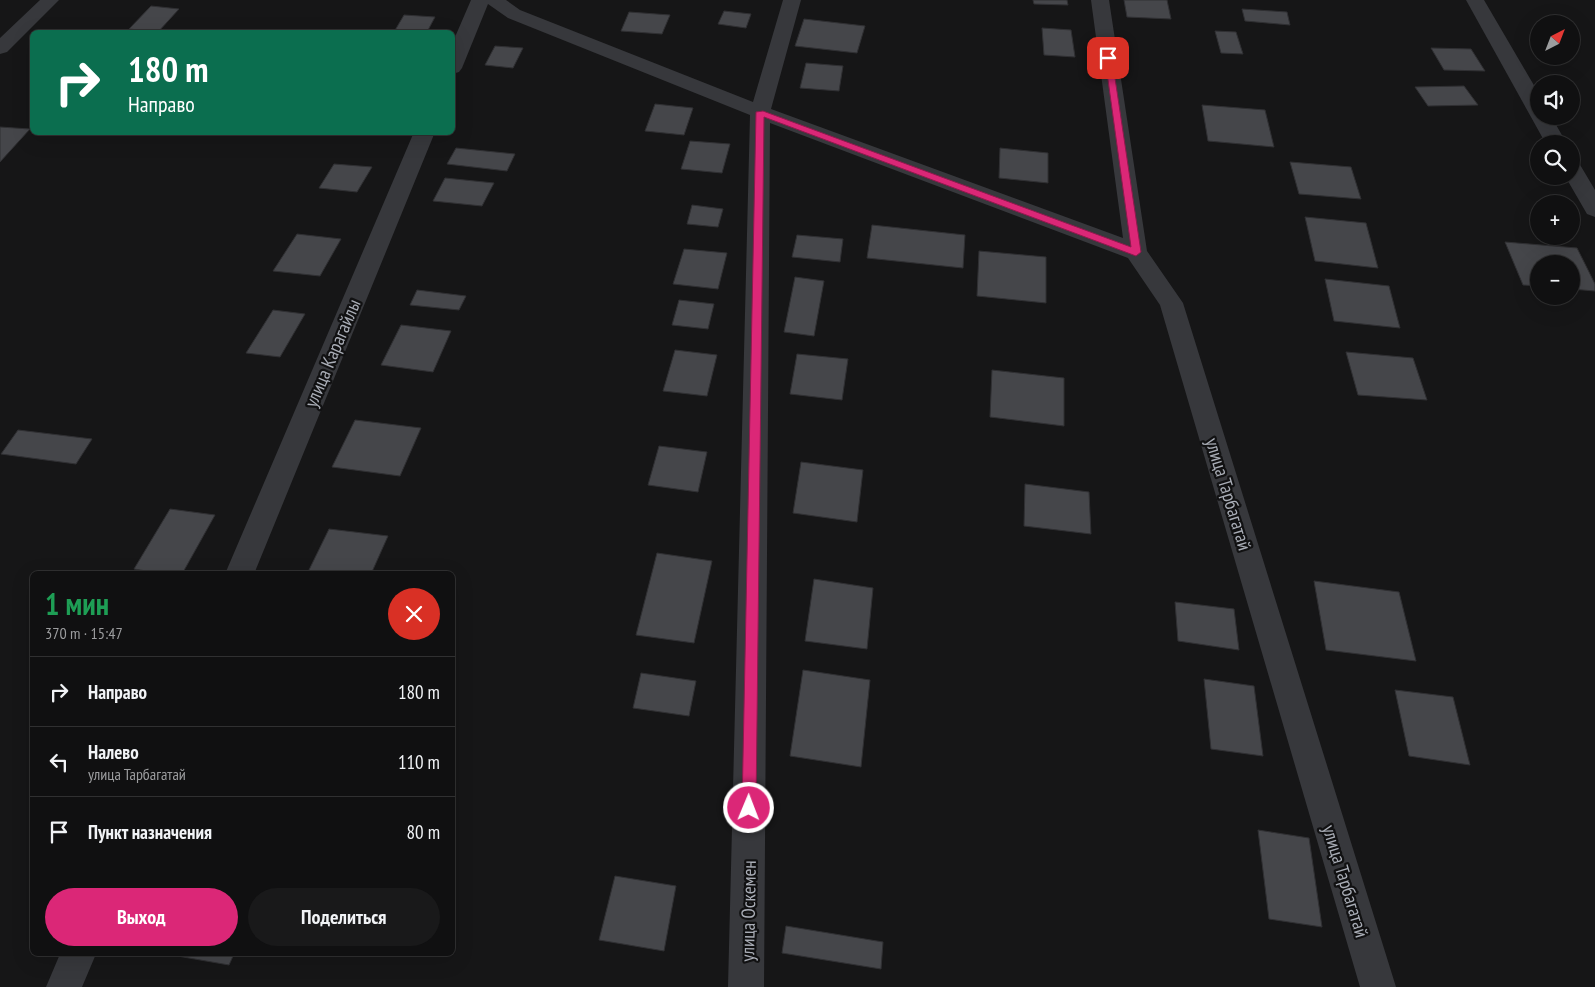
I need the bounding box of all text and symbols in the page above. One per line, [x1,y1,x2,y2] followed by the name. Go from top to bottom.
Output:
[1530,15,1580,65] north arrow
[1530,15,1580,305] map controls
[1087,37,1129,79] pin
[1094,44,1122,72] icon: arrive
[128,46,209,92] text: 180 m
[45,50,110,115] icon: right
[1530,75,1580,125] button: sound
[128,90,195,118] text: Направо
[1530,135,1580,185] button: search
[1530,195,1580,245] button: +
[1530,255,1580,305] button: −
[298,295,366,411] street label: улица Карагайлы
[1201,435,1257,553] street label: улица Тарбагатай
[45,584,109,623] text: 1 мин
[388,588,440,640] button: close
[45,623,123,643] text: 370 m · 15:47
[45,678,73,706] icon: right
[88,680,147,704] text: Направо
[398,680,440,704] text: 180 m
[88,740,139,764] text: Налево
[45,748,73,776] icon: left
[398,750,440,774] text: 110 m
[88,764,186,784] text: улица Тарбагатай
[722,781,774,833] position arrow
[45,818,73,846] icon: arrive
[88,820,212,844] text: Пункт назначения
[407,820,440,844] text: 80 m
[1318,822,1374,940] street label: улица Тарбагатай
[735,860,761,962] street label: улица Оскемен
[45,888,238,946] button: Выход
[248,888,440,946] button: Поделиться

